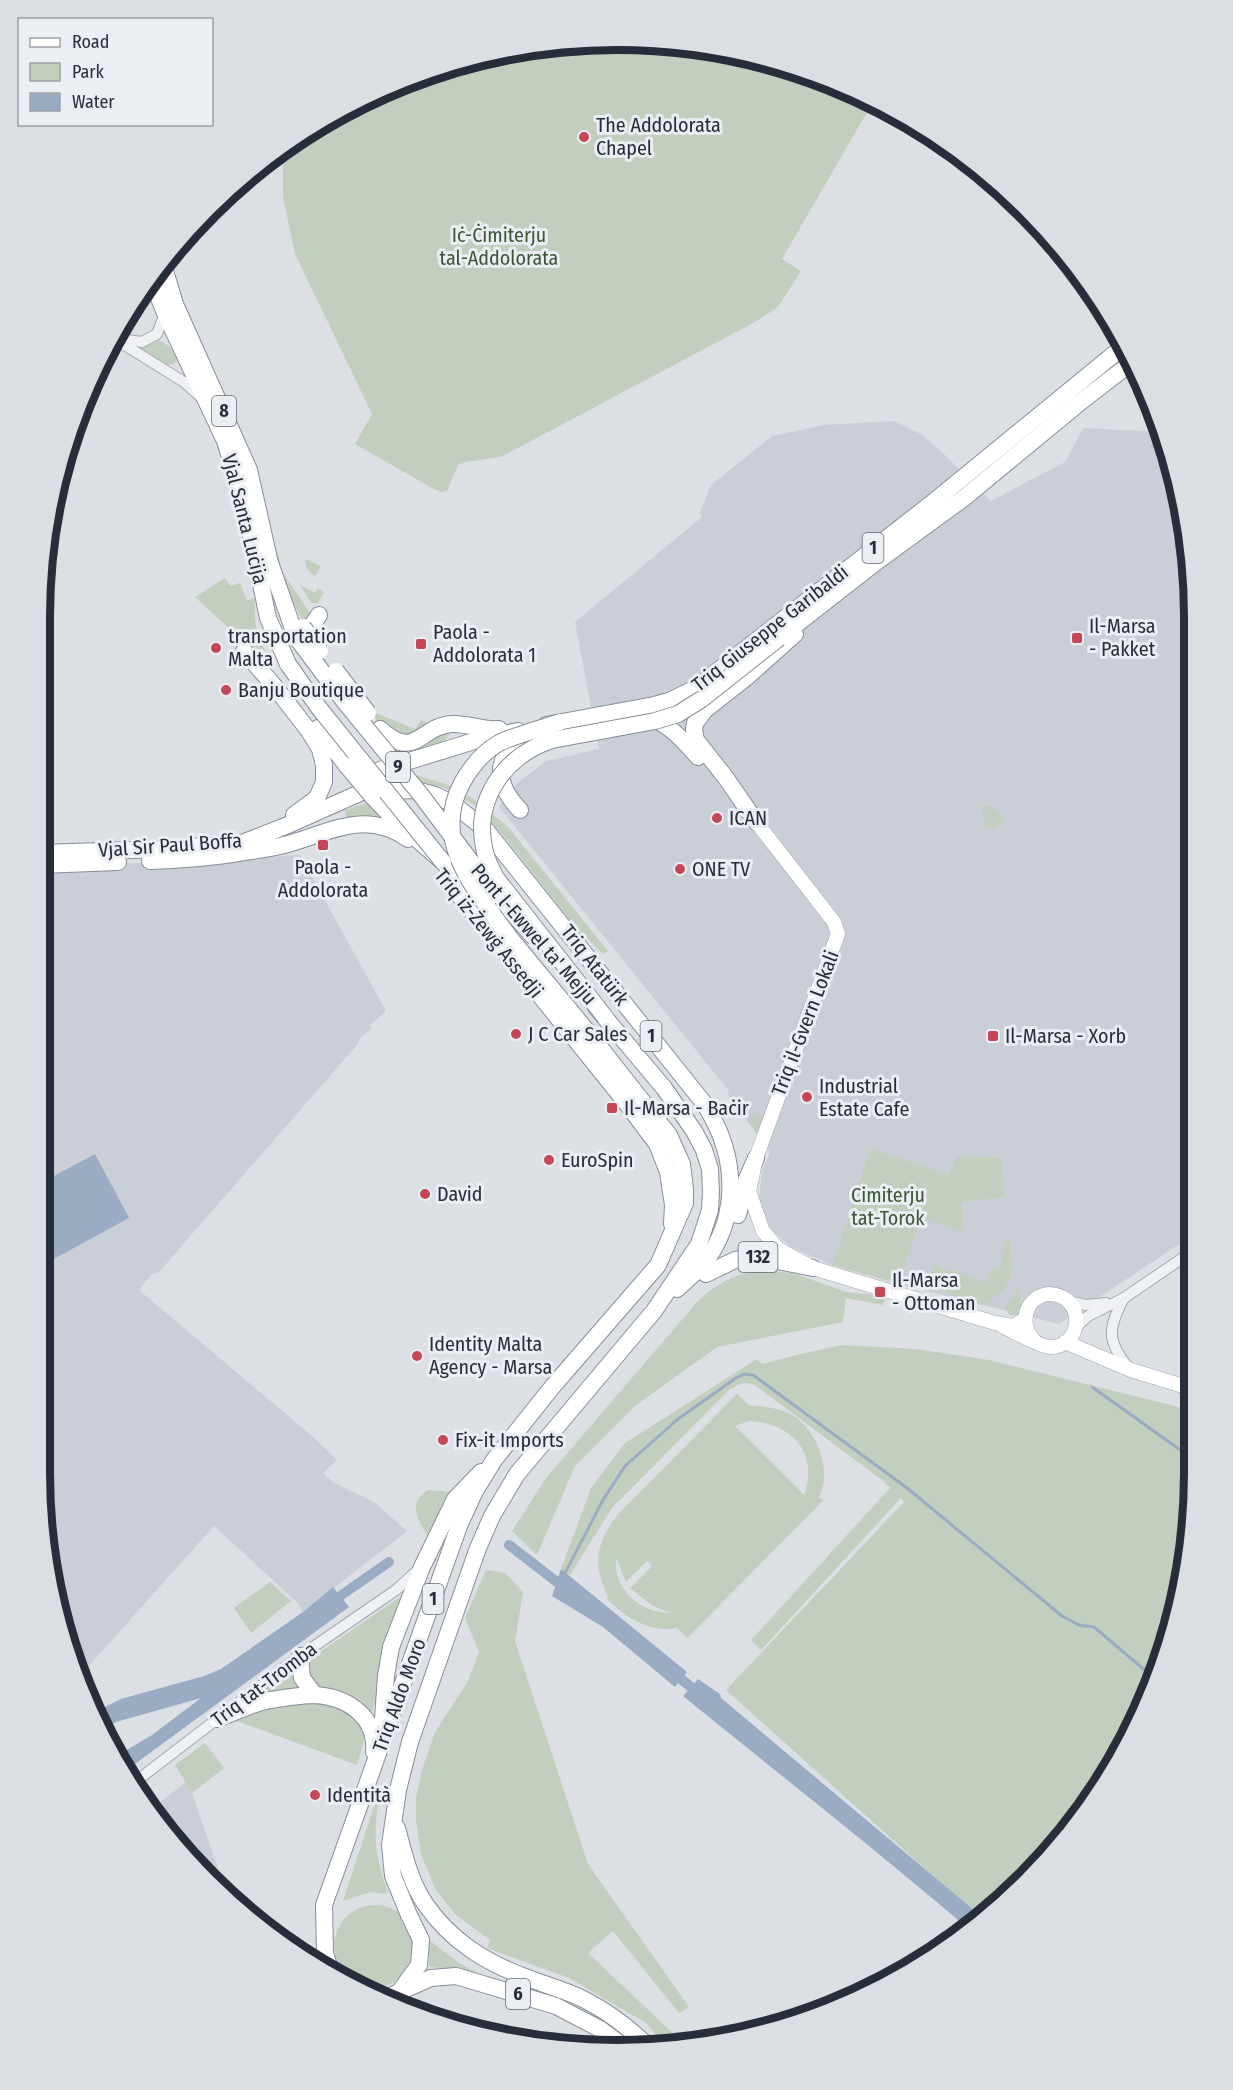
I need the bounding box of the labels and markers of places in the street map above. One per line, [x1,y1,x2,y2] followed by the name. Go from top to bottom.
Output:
[596,113,721,160] place label: The Addolorata Chapel
[577,130,591,144] marker: The Addolorata Chapel
[1089,614,1156,661] place label: Il-Marsa - Pakket
[433,620,536,667] place label: Paola - Addolorata 1
[228,624,347,671] place label: transportation Malta
[1070,631,1084,645] marker: Il-Marsa - Pakket
[414,637,428,651] marker: Paola - Addolorata 1
[209,641,223,655] marker: transportation Malta
[238,678,364,702] place label: Banju Boutique
[219,683,233,697] marker: Banju Boutique
[729,806,767,830] place label: ICAN
[710,811,724,825] marker: ICAN
[316,838,330,852] marker: Paola - Addolorata
[278,855,368,902] place label: Paola - Addolorata
[692,857,751,881] place label: ONE TV
[673,862,687,876] marker: ONE TV
[528,1022,628,1046] place label: J C Car Sales
[1005,1024,1126,1048] place label: Il-Marsa - Xorb
[509,1027,523,1041] marker: J C Car Sales
[986,1029,1000,1043] marker: Il-Marsa - Xorb
[819,1074,909,1121] place label: Industrial Estate Cafe
[800,1090,814,1104] marker: Industrial Estate Cafe
[624,1096,749,1120] place label: Il-Marsa - Baċir
[605,1101,619,1115] marker: Il-Marsa - Baċir
[561,1148,634,1172] place label: EuroSpin
[542,1153,556,1167] marker: EuroSpin
[437,1182,483,1206] place label: David
[418,1187,432,1201] marker: David
[892,1268,976,1315] place label: Il-Marsa - Ottoman
[873,1285,887,1299] marker: Il-Marsa - Ottoman
[429,1332,552,1379] place label: Identity Malta Agency - Marsa
[410,1349,424,1363] marker: Identity Malta Agency - Marsa
[455,1428,564,1452] place label: Fix-it Imports
[436,1433,450,1447] marker: Fix-it Imports
[327,1783,391,1807] place label: Identità
[308,1788,322,1802] marker: Identità

